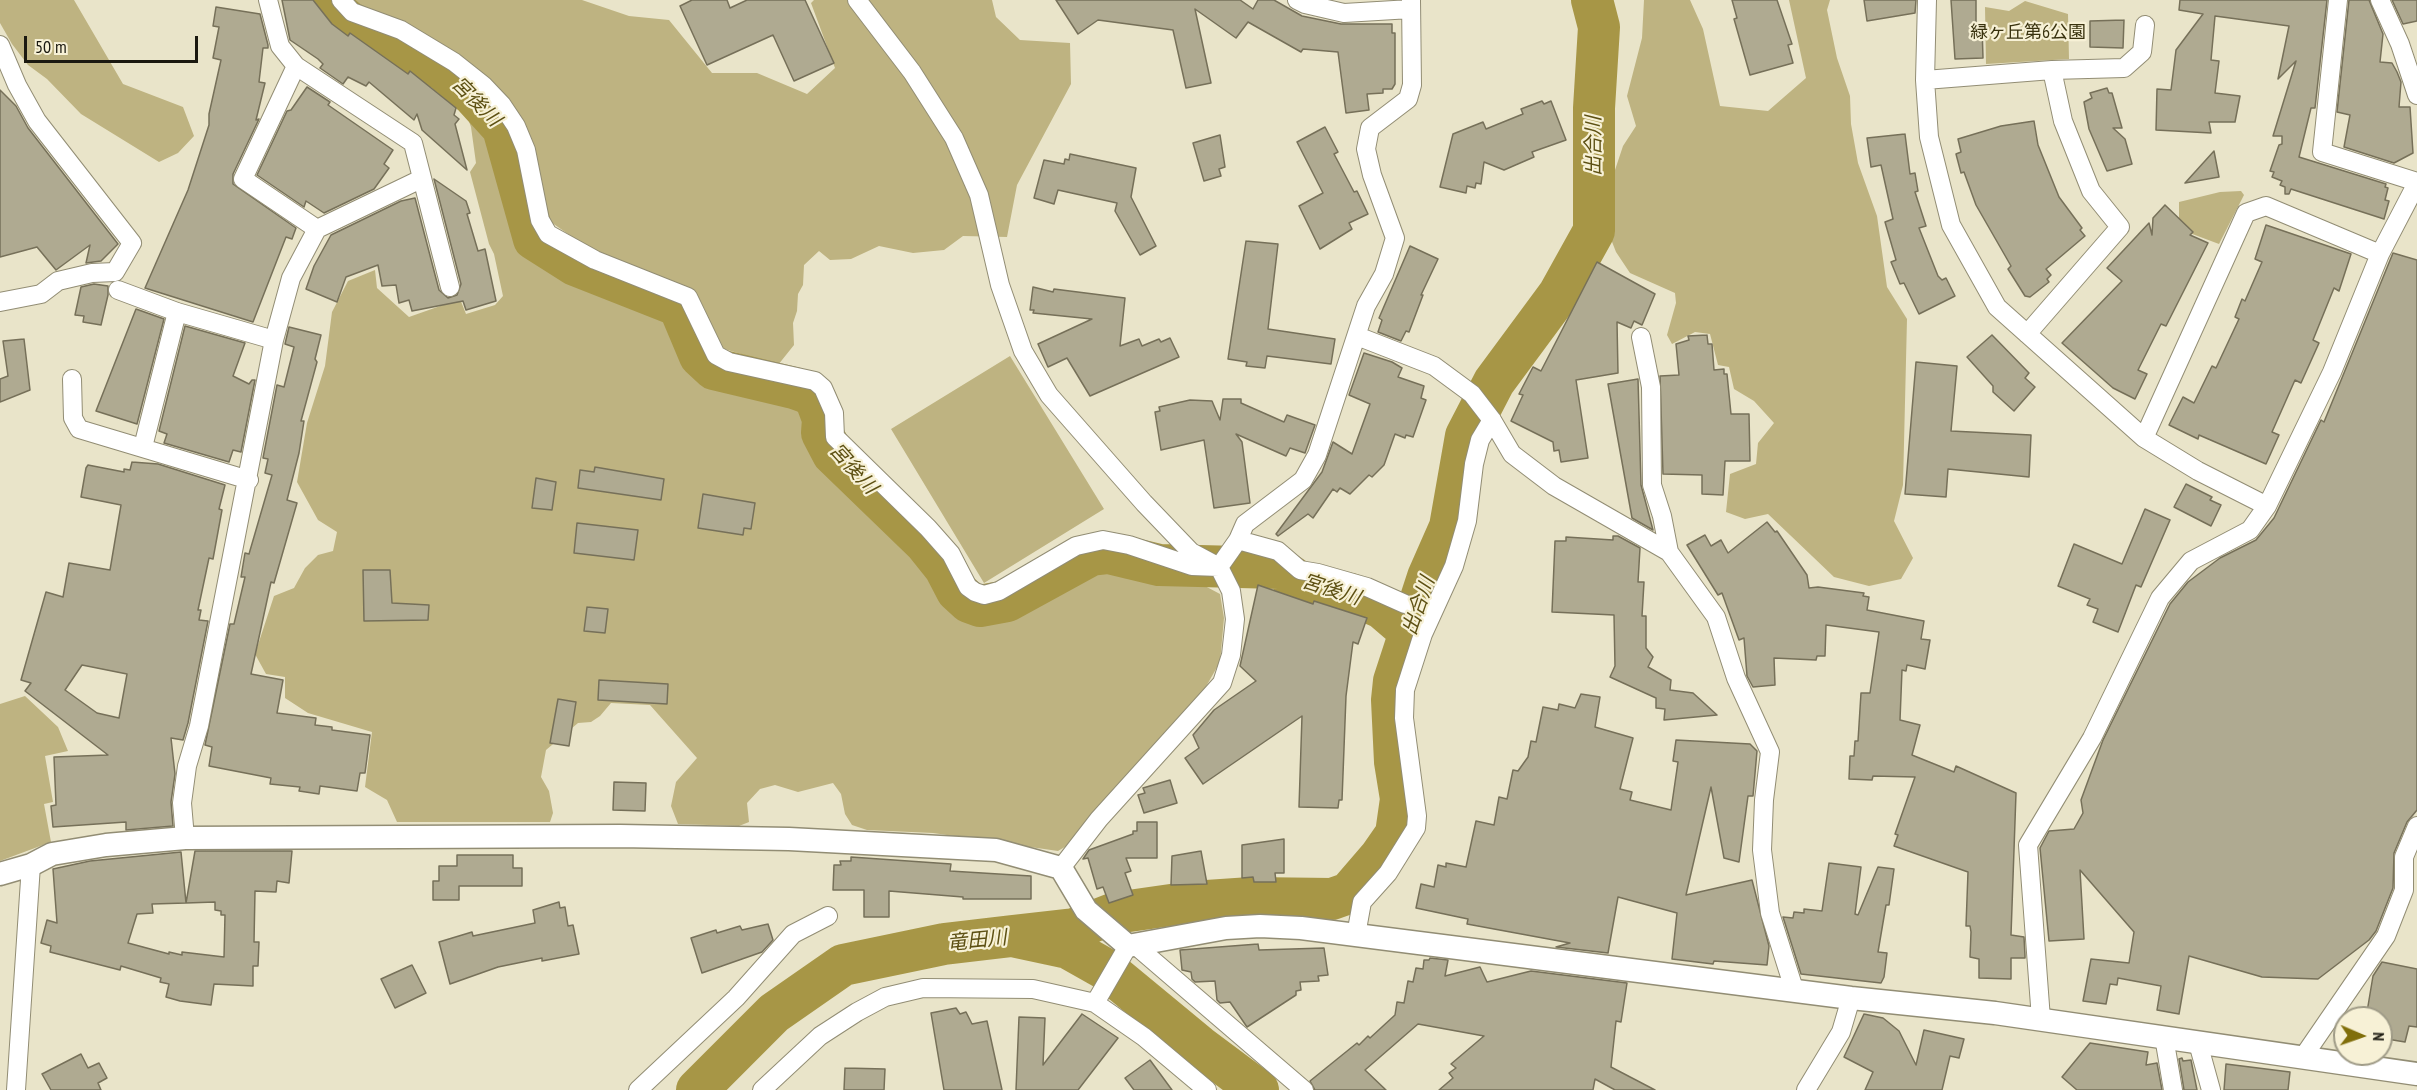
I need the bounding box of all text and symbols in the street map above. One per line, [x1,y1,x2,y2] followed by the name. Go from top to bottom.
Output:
[1970,22,2086,44] park label: 緑ヶ丘第6公園
[27,24,201,62] scale bar
[35,35,67,58] text: 50 m
[446,72,506,132] water label: 宮後川
[1582,116,1606,176] water label: 出合川
[824,439,882,499] water label: 宮後川
[1299,569,1363,611] water label: 宮後川
[1398,574,1440,638] water label: 出合川
[946,926,1008,956] water label: 竜田川
[2333,1006,2393,1066] north arrow
[2369,1032,2389,1041] text: N

